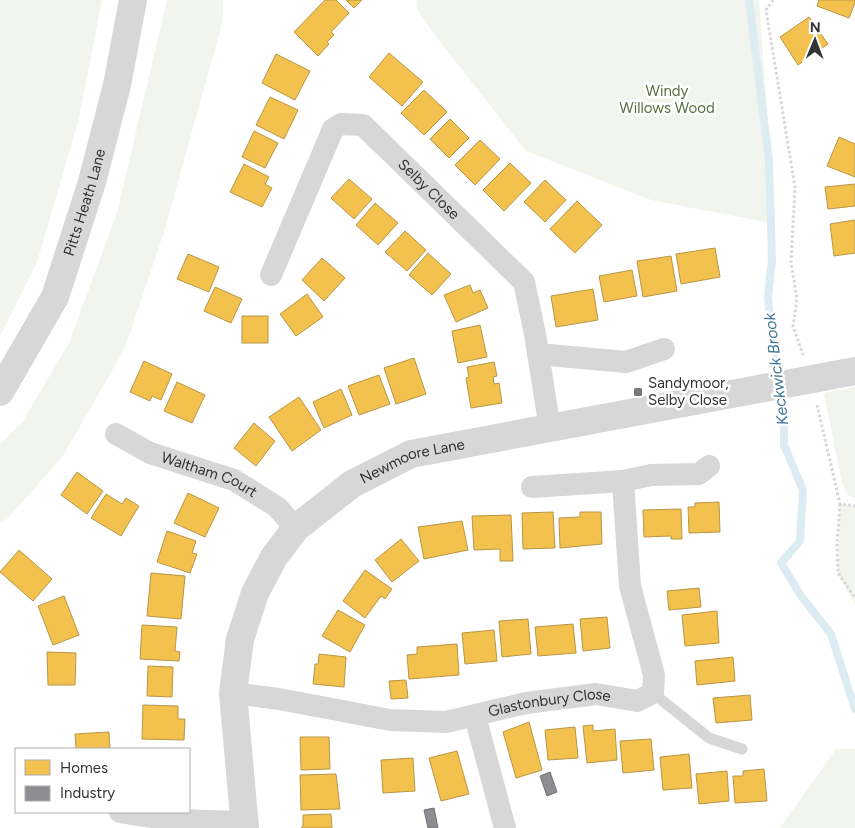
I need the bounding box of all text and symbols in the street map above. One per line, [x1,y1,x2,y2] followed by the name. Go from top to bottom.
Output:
[790,15,840,65] north arrow
[810,19,821,36] text: N
[619,82,715,117] park label: Windy Willows Wood
[60,147,109,258] street label: Pitts Heath Lane
[394,155,463,223] street label: Selby Close
[760,310,792,426] water label: Keckwick Brook
[648,374,729,409] place label: Sandymoor, Selby Close
[632,386,644,398] marker: Sandymoor, Selby Close
[357,435,466,487] street label: Newmoore Lane
[159,448,261,501] street label: Waltham Court
[486,685,612,721] street label: Glastonbury Close
[15,748,190,813] legend
[60,759,108,777] text: Homes
[60,784,115,802] text: Industry

